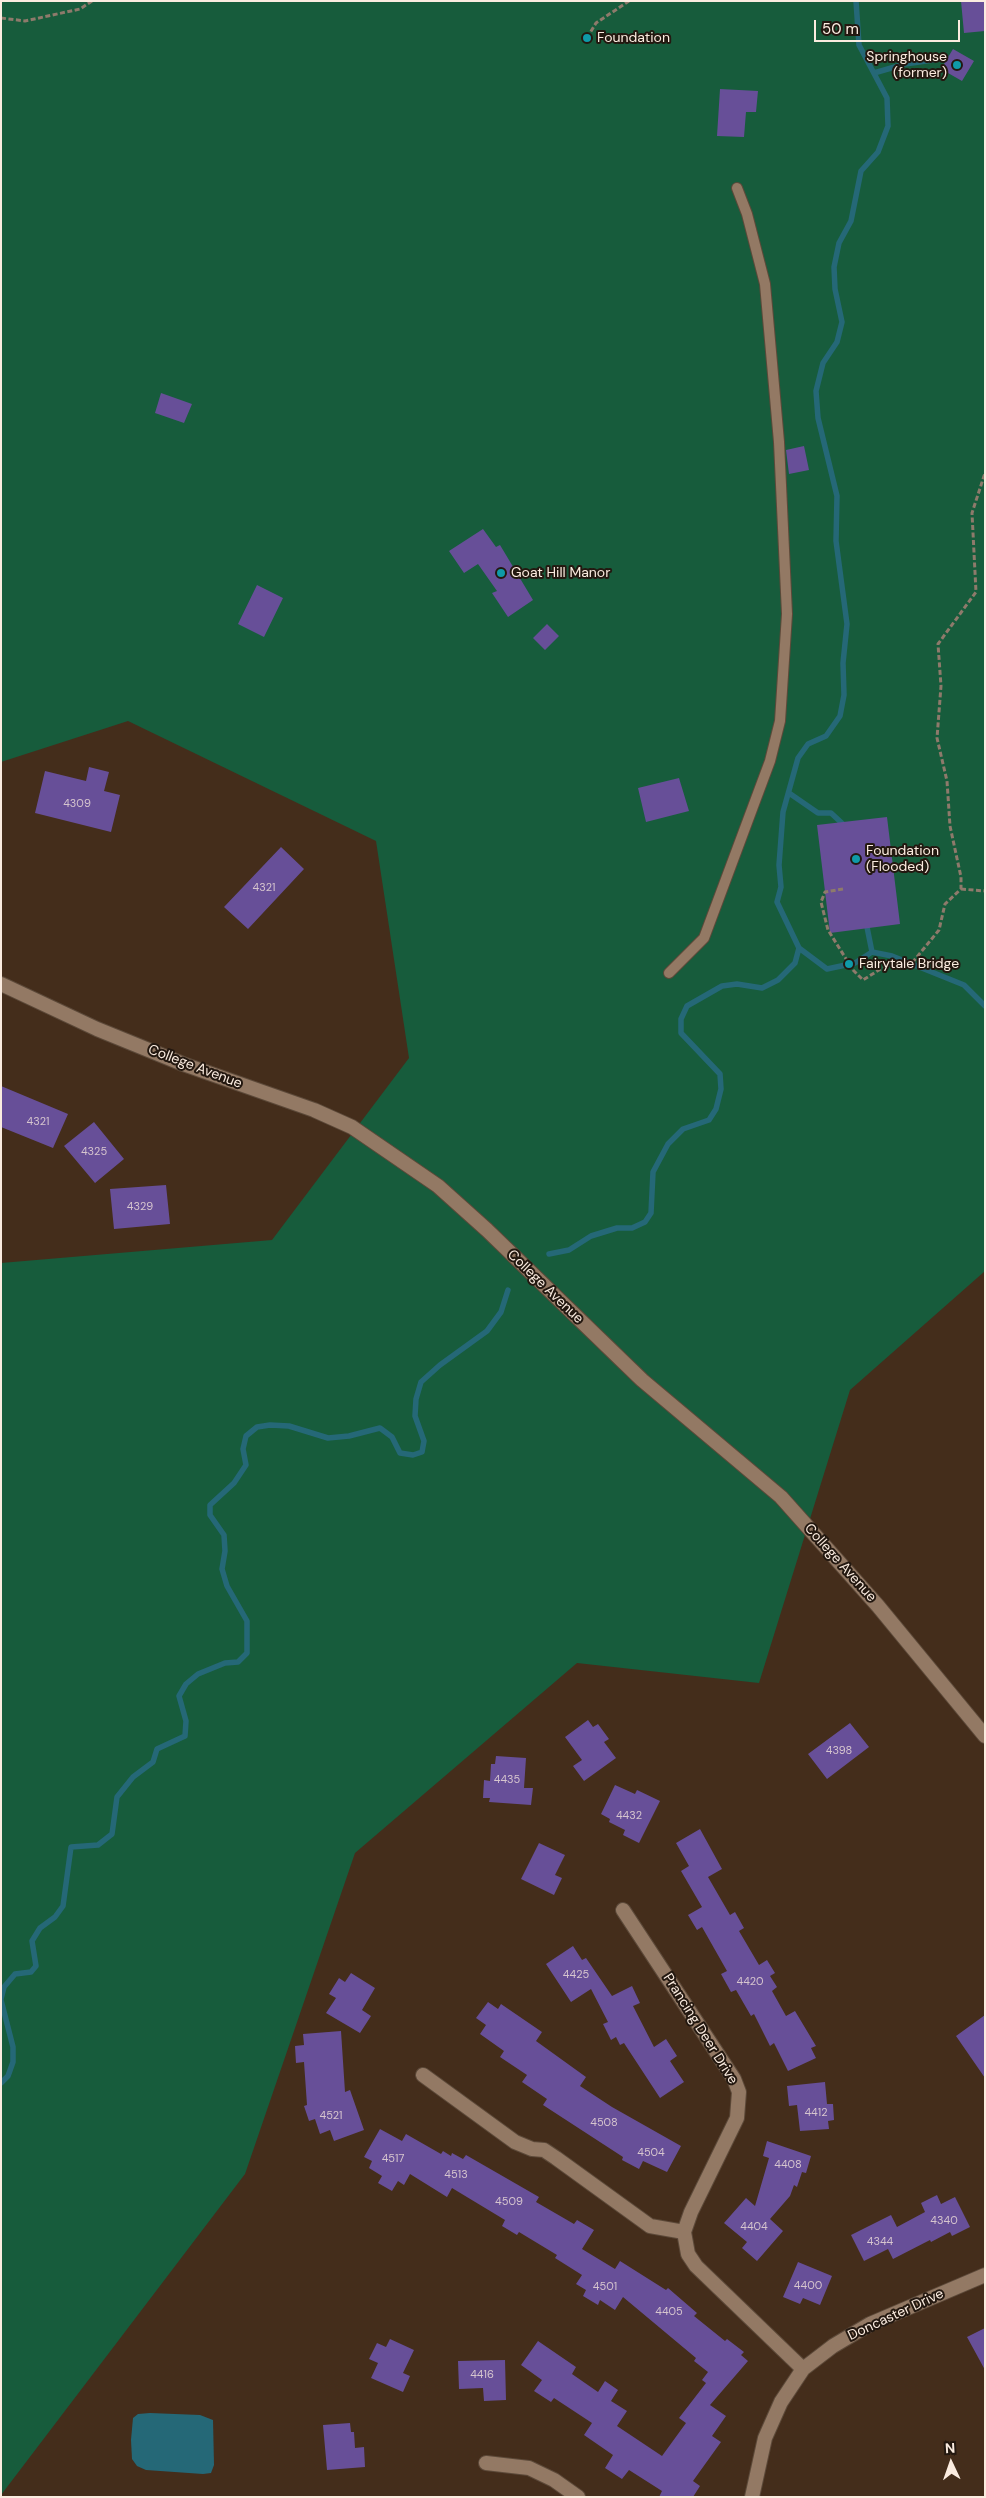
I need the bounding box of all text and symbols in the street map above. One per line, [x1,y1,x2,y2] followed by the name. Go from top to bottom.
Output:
[816,10,962,42] scale bar
[822,19,859,39] text: 50 m
[597,30,670,46] place label: Foundation
[581,32,593,44] marker: Foundation
[866,49,947,82] place label: Springhouse (former)
[951,59,963,71] marker: Springhouse (former)
[511,565,610,581] place label: Goat Hill Manor
[495,567,507,579] marker: Goat Hill Manor
[63,797,91,811] house number: 4309
[866,843,939,876] place label: Foundation (Flooded)
[850,853,862,865] marker: Foundation (Flooded)
[253,881,275,895] house number: 4321
[859,956,959,972] place label: Fairytale Bridge
[843,958,855,970] marker: Fairytale Bridge
[146,1041,244,1093] street label: College Avenue
[27,1115,49,1129] house number: 4321
[81,1145,107,1159] house number: 4325
[127,1200,153,1214] house number: 4329
[503,1246,587,1328] street label: College Avenue
[801,1520,879,1606] street label: College Avenue
[826,1744,852,1758] house number: 4398
[494,1773,520,1787] house number: 4435
[616,1809,642,1823] house number: 4432
[563,1968,589,1982] house number: 4425
[659,1970,741,2088] street label: Prancing Deer Drive
[736,1975,764,1989] house number: 4420
[804,2106,828,2120] house number: 4412
[320,2109,342,2123] house number: 4521
[590,2116,618,2130] house number: 4508
[637,2146,665,2160] house number: 4504
[382,2152,404,2166] house number: 4517
[774,2158,802,2172] house number: 4408
[444,2168,468,2182] house number: 4513
[495,2195,523,2209] house number: 4509
[930,2214,958,2228] house number: 4340
[740,2220,768,2234] house number: 4404
[867,2235,893,2249] house number: 4344
[794,2279,822,2293] house number: 4400
[593,2280,617,2294] house number: 4501
[845,2285,947,2345] street label: Doncaster Drive
[655,2305,683,2319] house number: 4405
[470,2368,494,2382] house number: 4416
[926,2438,976,2488] north arrow
[945,2439,956,2457] text: N

